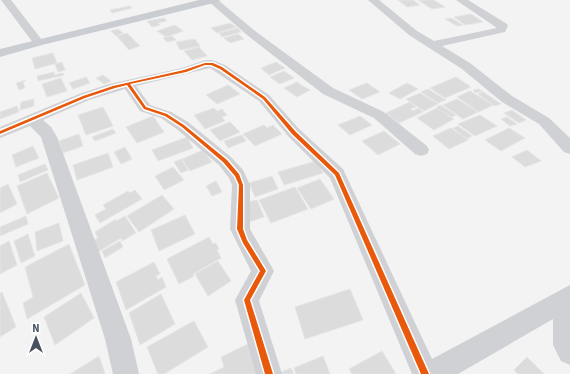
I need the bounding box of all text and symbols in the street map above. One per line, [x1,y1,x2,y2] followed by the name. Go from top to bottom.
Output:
[16,318,56,358] north arrow
[32,321,40,336] text: N

